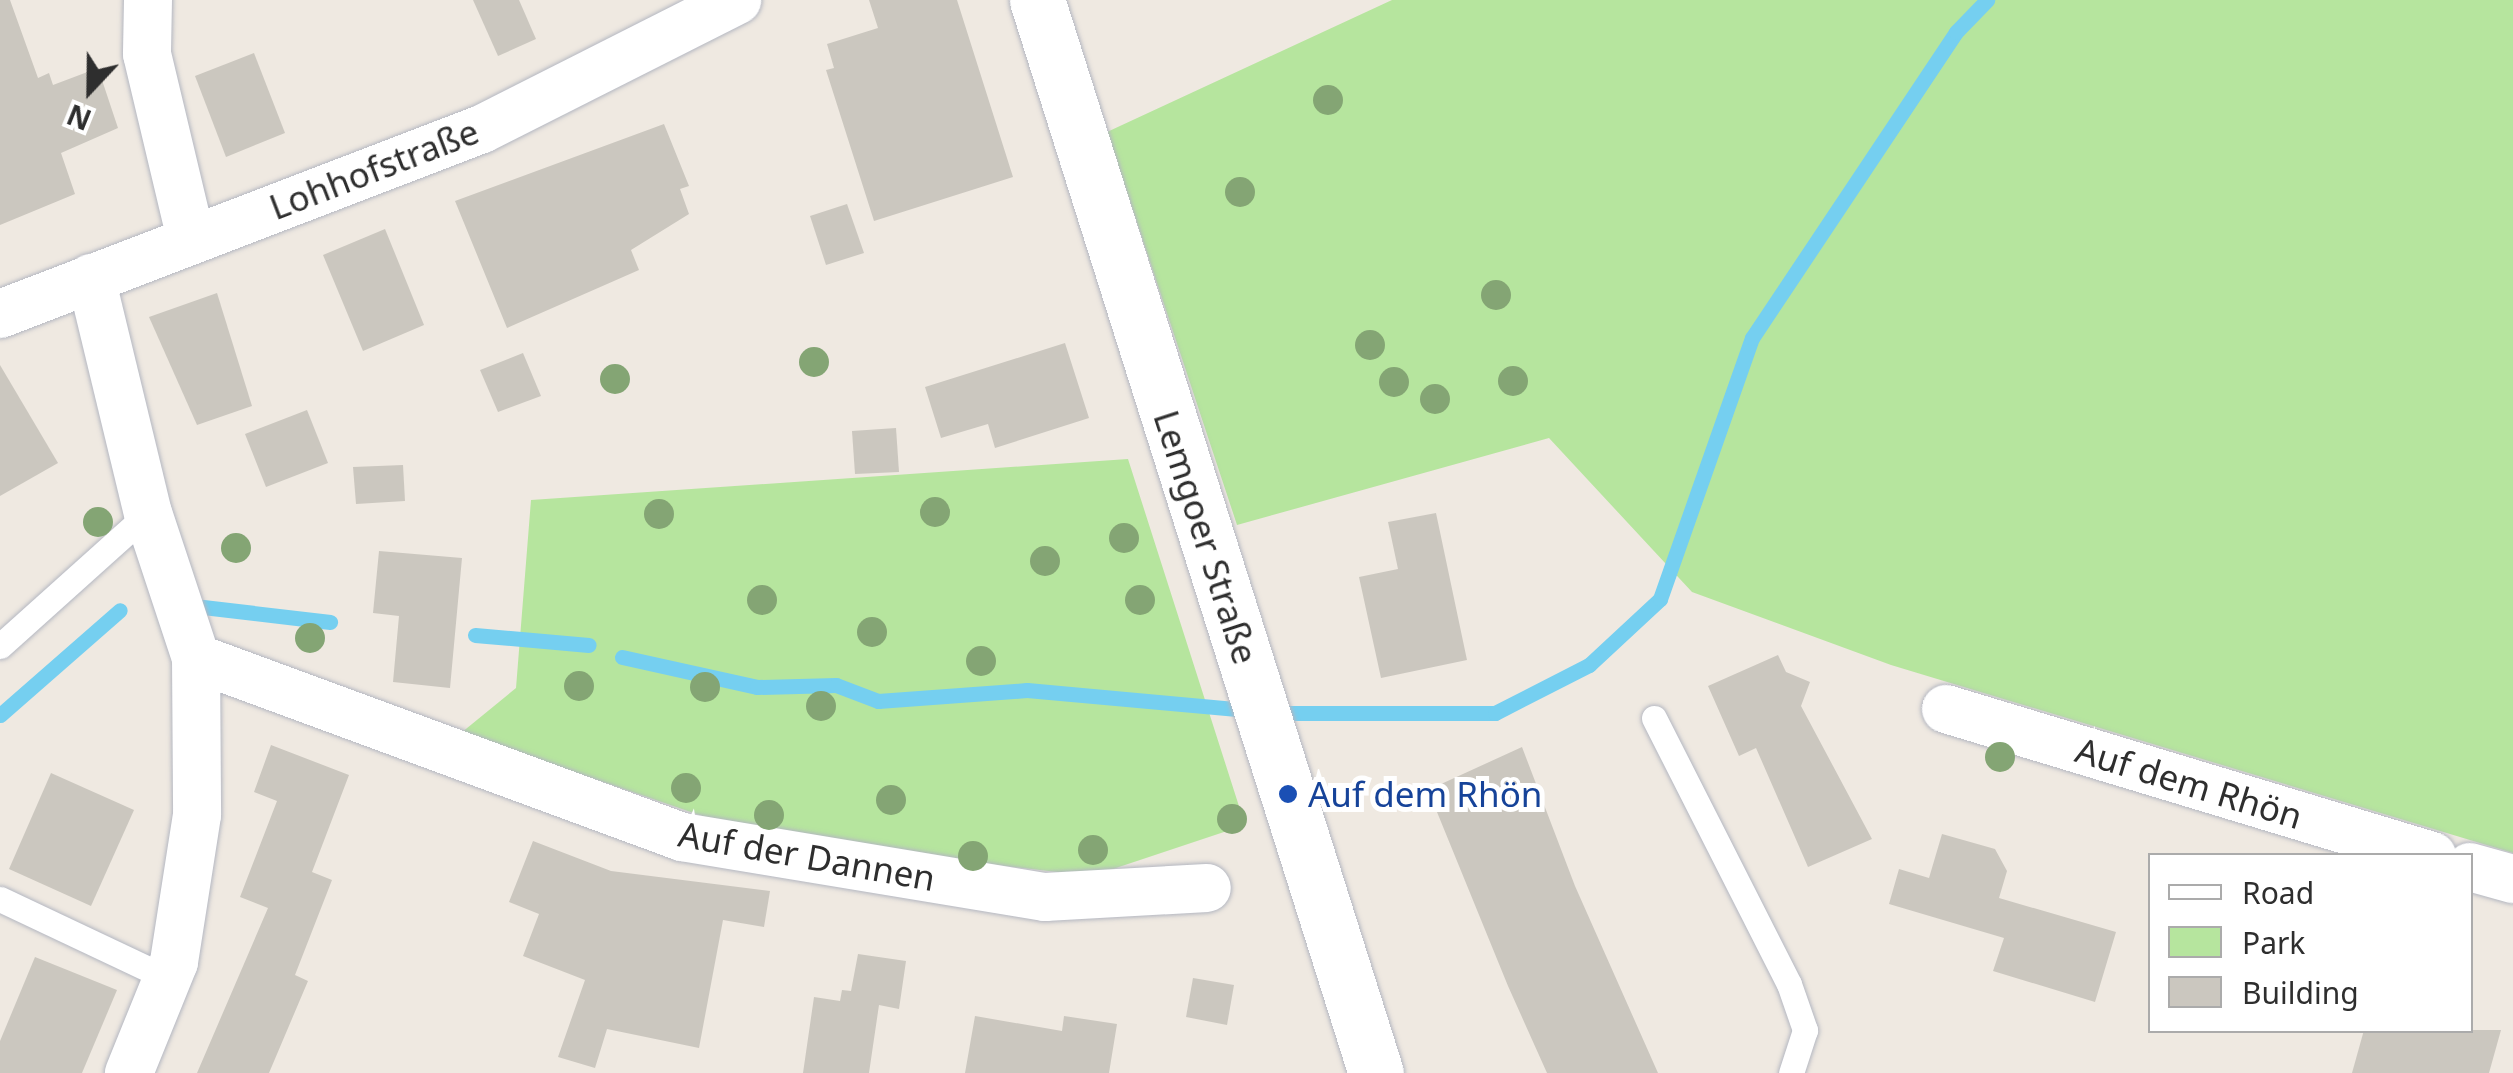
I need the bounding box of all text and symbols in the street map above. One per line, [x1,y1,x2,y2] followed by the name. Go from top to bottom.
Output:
[40,40,140,140] north arrow
[61,96,96,140] text: N
[263,110,485,228] street label: Lohhofstraße
[1145,405,1267,669] street label: Lemgoer Straße
[2071,729,2307,837] street label: Auf dem Rhön
[1308,773,1542,815] place label: Auf dem Rhön
[1277,783,1299,805] marker: Auf dem Rhön
[675,813,939,899] street label: Auf der Dannen
[2148,853,2473,1033] legend
[2242,872,2314,913] text: Road
[2242,922,2305,963] text: Park
[2242,972,2359,1013] text: Building

